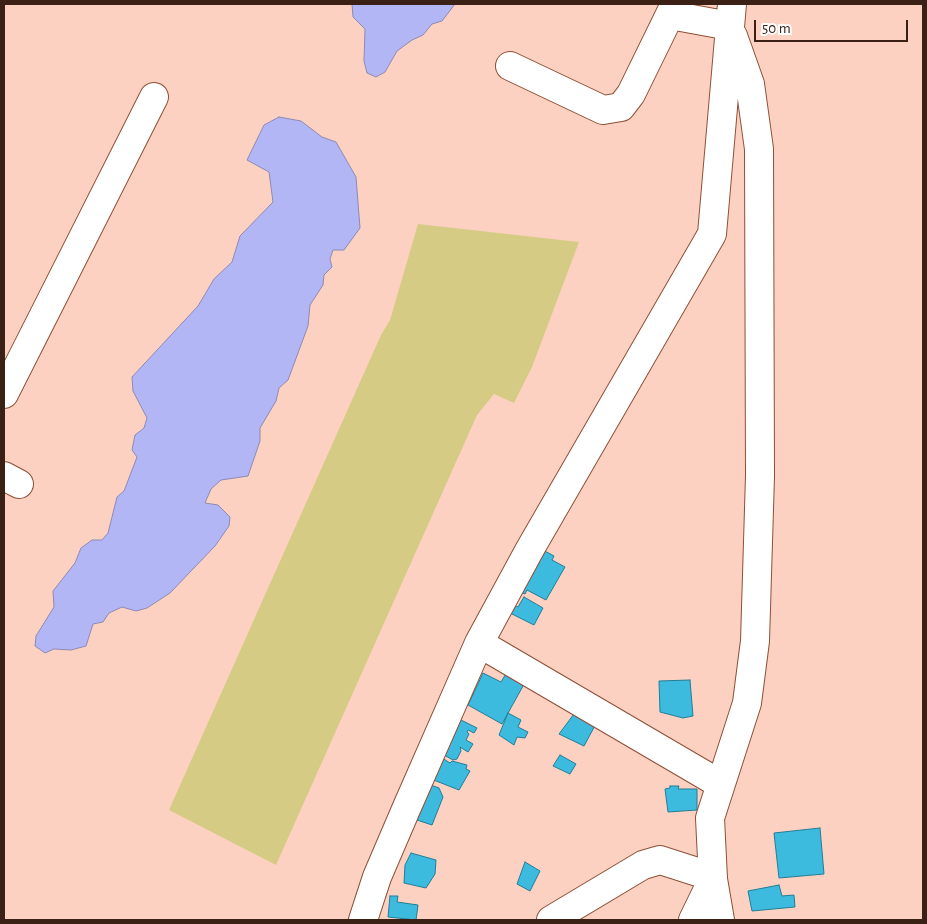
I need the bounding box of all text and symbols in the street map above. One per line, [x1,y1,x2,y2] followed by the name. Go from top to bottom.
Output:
[757,10,911,42] scale bar
[762,21,791,36] text: 50 m

